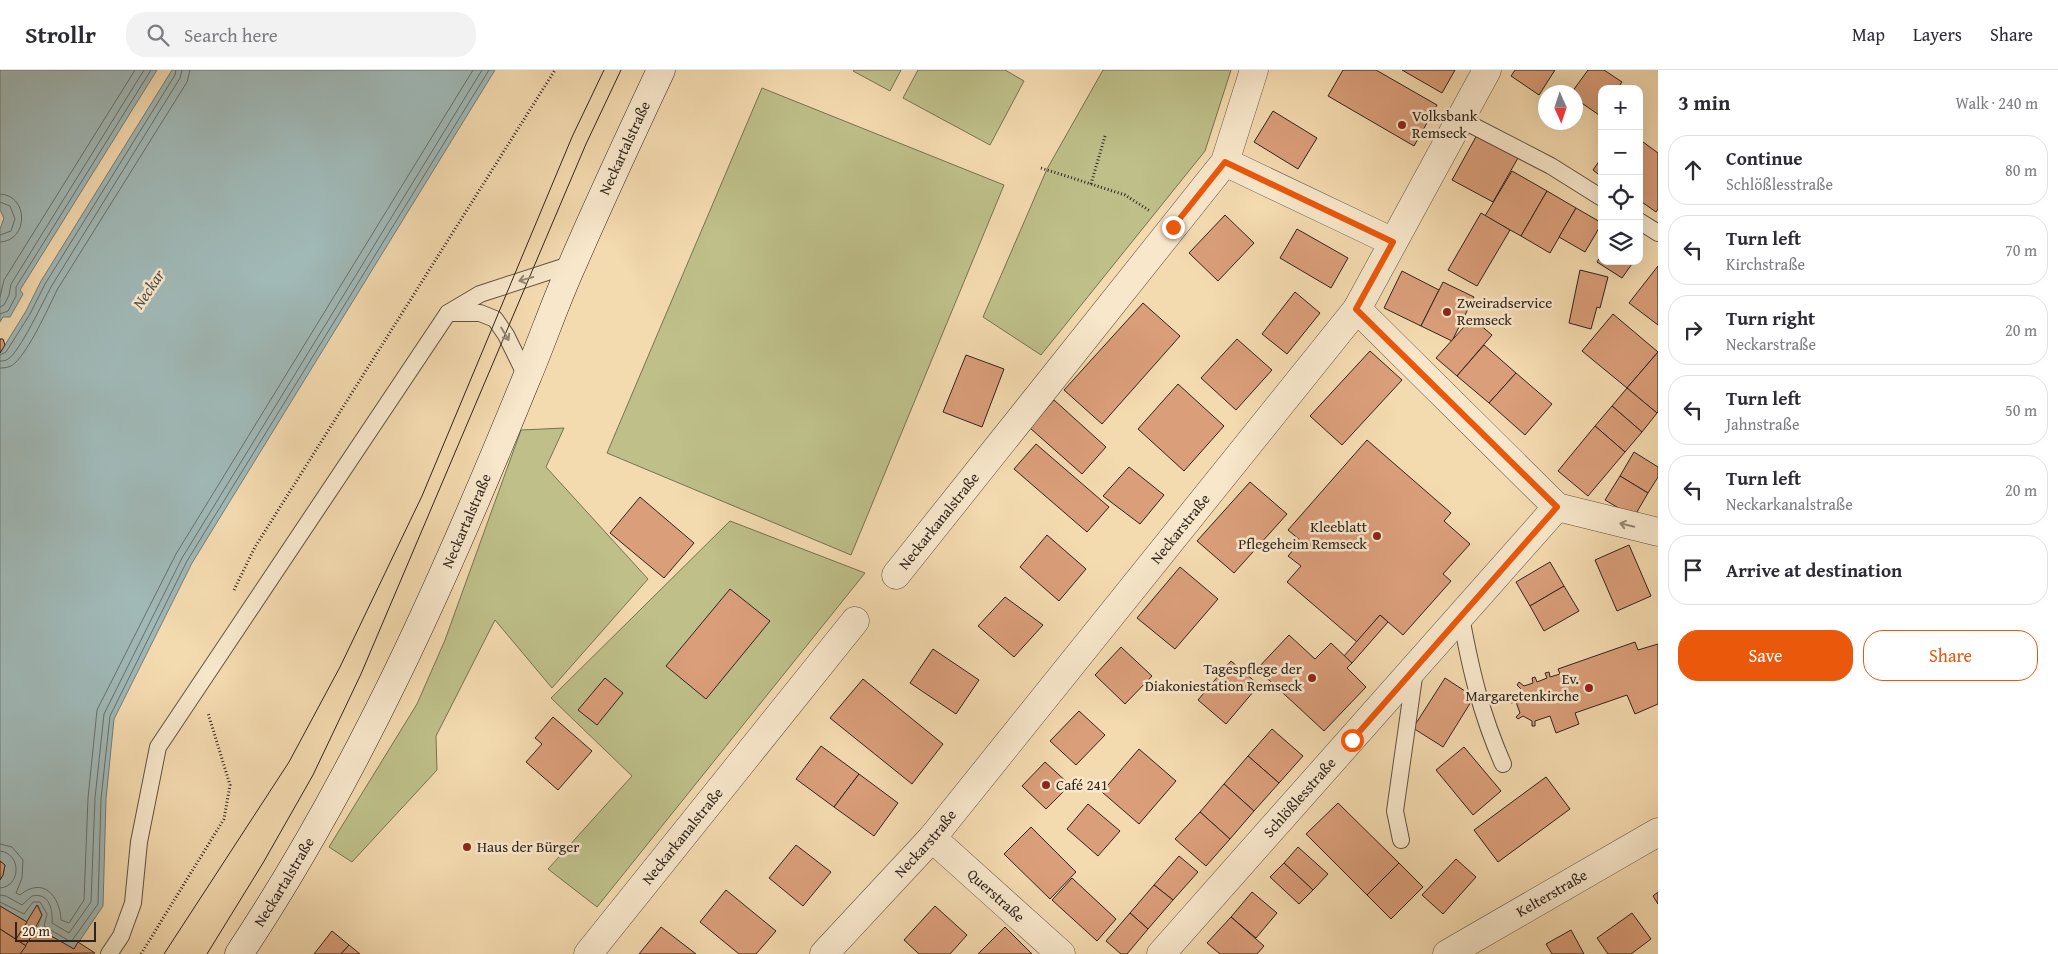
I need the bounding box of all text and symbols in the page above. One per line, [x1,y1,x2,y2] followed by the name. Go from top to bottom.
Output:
[126,12,476,57] search box
[25,17,96,52] text: Strollr
[144,21,172,49] icon: search
[184,21,278,49] text: Search here
[1852,21,1885,48] text: Map
[1913,21,1962,48] text: Layers
[1990,21,2033,48] text: Share
[1538,85,1583,130] north arrow
[1598,85,1643,265] map controls
[1598,85,1643,130] button: +
[1678,87,1730,118] text: 3 min
[1955,91,2038,115] text: Walk · 240 m
[594,97,655,198] street label: Neckartalstraße
[1412,105,1478,143] place label: Volksbank Remseck
[1396,119,1408,131] marker: Volksbank Remseck
[1598,130,1643,175] button: −
[1726,144,1803,172] text: Continue
[1679,156,1707,184] icon: ahead
[2005,158,2037,182] text: 80 m
[1726,172,1833,196] text: Schlößlesstraße
[1598,175,1643,220] button: locate
[1162,216,1185,239] route end
[1598,220,1643,265] button: layers
[1726,224,1801,252] text: Turn left
[1679,236,1707,264] icon: left
[2005,238,2037,262] text: 70 m
[1726,252,1805,276] text: Kirchstraße
[125,264,171,314] water label: Neckar
[518,275,534,284] one-way arrow
[1457,292,1552,330] place label: Zweiradservice Remseck
[1726,304,1815,332] text: Turn right
[1441,306,1453,318] marker: Zweiradservice Remseck
[1679,316,1707,344] icon: right
[2005,318,2037,342] text: 20 m
[500,326,510,340] one-way arrow
[1726,332,1816,356] text: Neckarstraße
[1726,384,1801,412] text: Turn left
[1679,396,1707,424] icon: left
[2005,398,2037,422] text: 50 m
[1726,412,1799,436] text: Jahnstraße
[1726,464,1801,492] text: Turn left
[893,468,984,574] street label: Neckarkanalstraße
[436,470,496,571] street label: Neckartalstraße
[1679,476,1707,504] icon: left
[2005,478,2037,502] text: 20 m
[1145,489,1215,568] street label: Neckarstraße
[1726,492,1853,516] text: Neckarkanalstraße
[1238,516,1368,554] place label: Kleeblatt Pflegeheim Remseck
[1619,520,1635,529] one-way arrow
[1371,530,1383,542] marker: Kleeblatt Pflegeheim Remseck
[1679,556,1707,584] icon: arrive
[1726,556,1902,584] text: Arrive at destination
[1678,630,1853,681] button: Save
[1863,630,2038,681] button: Share
[1145,658,1302,696] place label: Tagespflege der Diakoniestation Remseck
[1465,668,1579,706] place label: Ev. Margaretenkirche
[1306,672,1318,684] marker: Tagespflege der Diakoniestation Remseck
[1583,682,1595,694] marker: Ev. Margaretenkirche
[1341,729,1364,752] route start
[1258,753,1340,842] street label: Schlößlesstraße
[1056,774,1108,795] place label: Café 241
[1040,779,1052,791] marker: Café 241
[637,783,727,889] street label: Neckarkanalstraße
[889,805,961,882] street label: Neckarstraße
[249,833,319,930] street label: Neckartalstraße
[477,836,579,857] place label: Haus der Bürger
[461,841,473,853] marker: Haus der Bürger
[963,864,1030,927] street label: Querstraße
[1512,864,1591,922] street label: Kelterstraße
[15,919,96,942] scale bar
[22,921,50,941] text: 20 m

